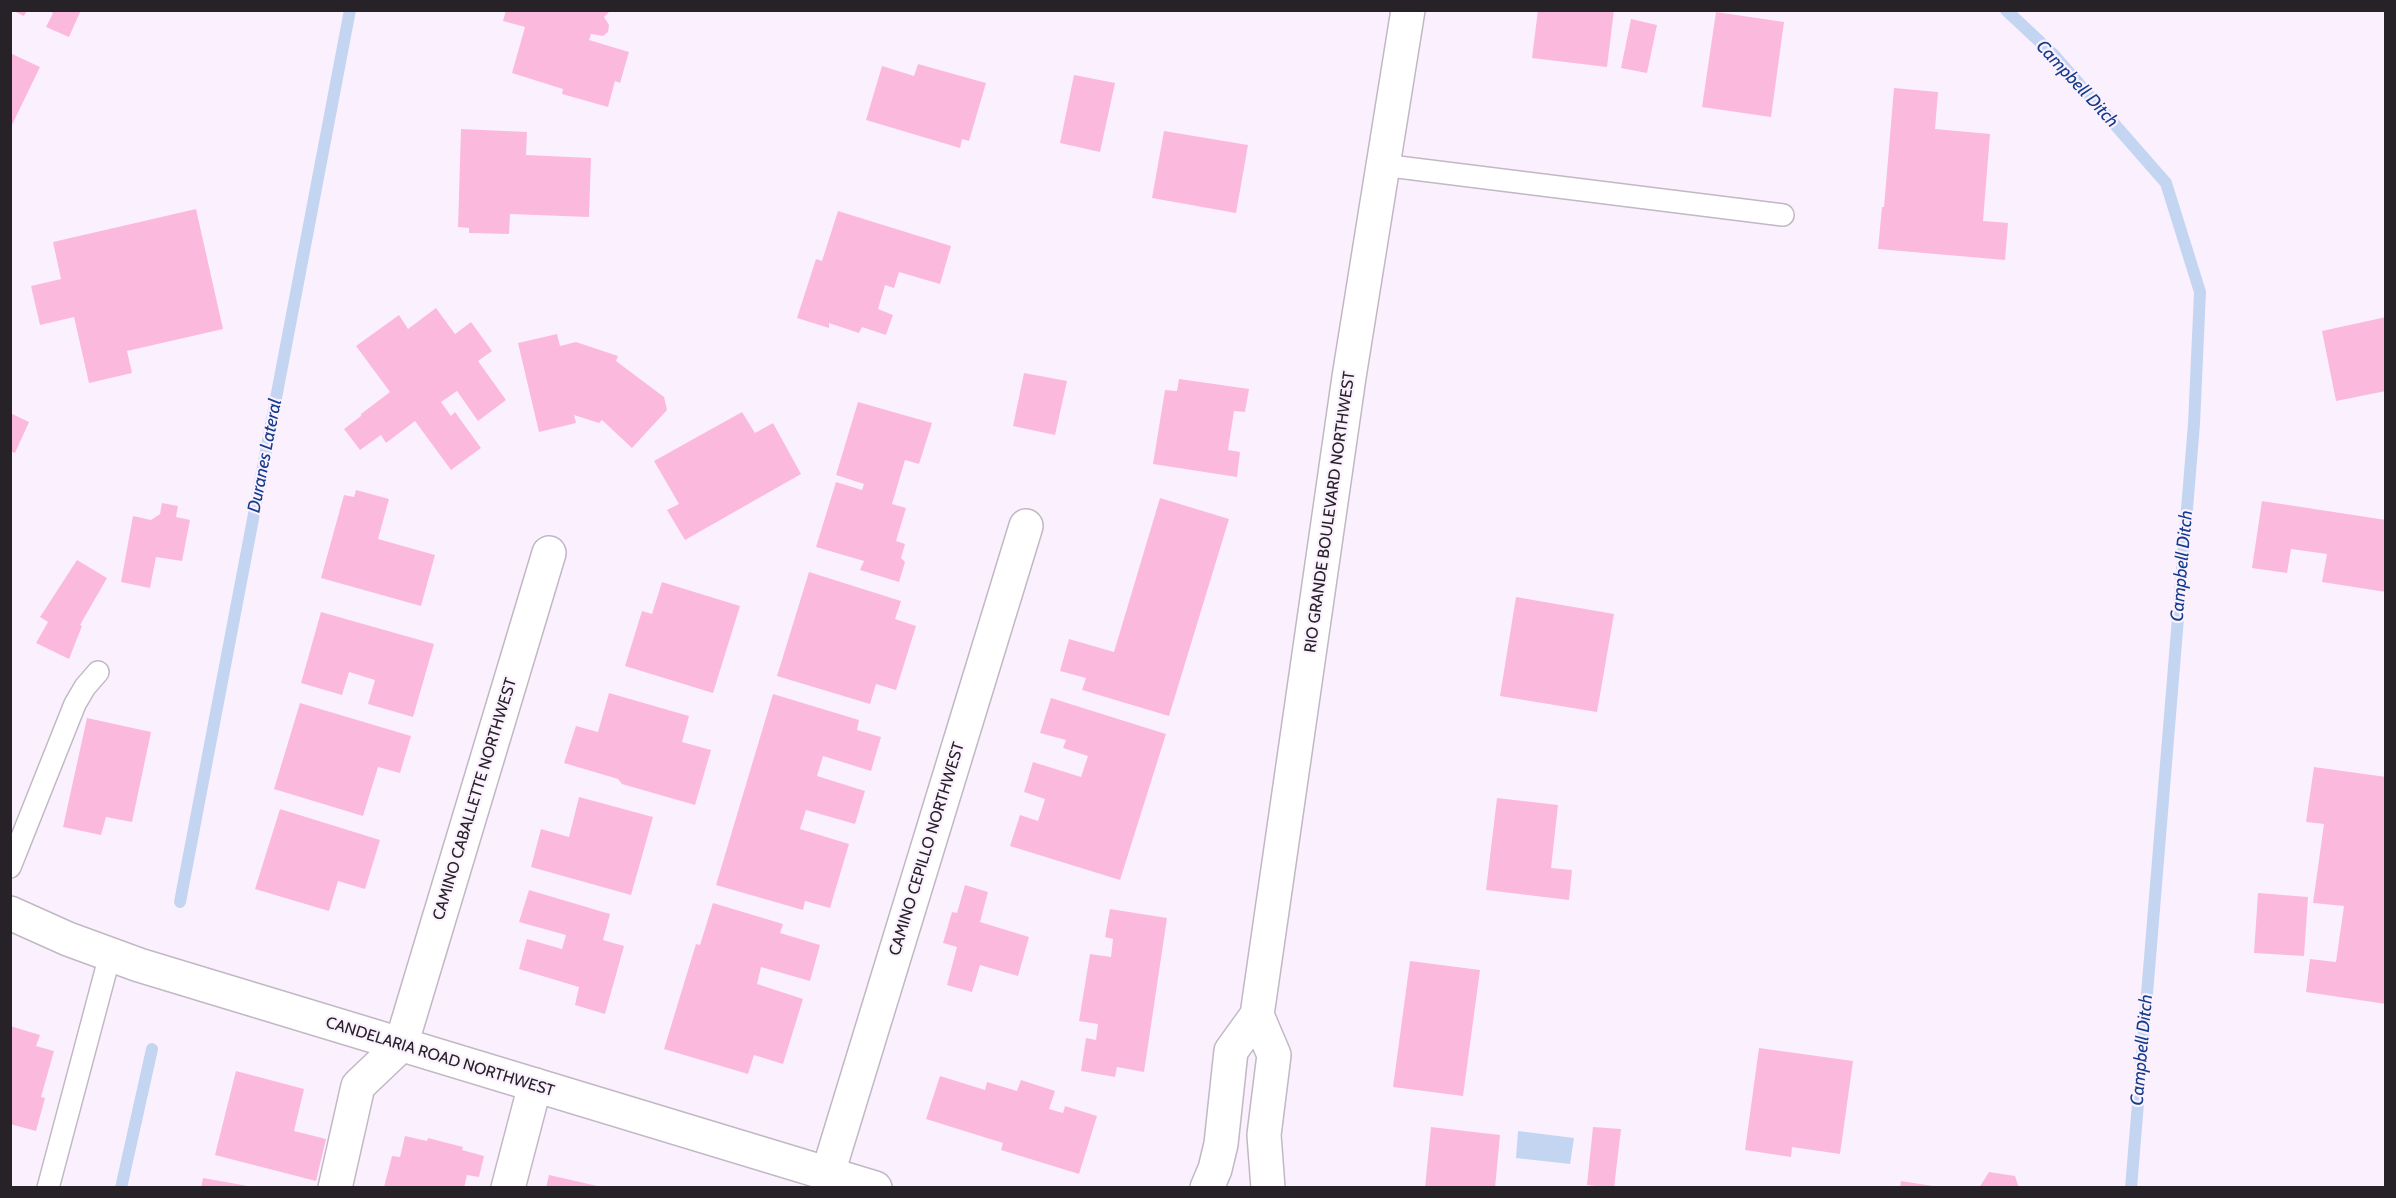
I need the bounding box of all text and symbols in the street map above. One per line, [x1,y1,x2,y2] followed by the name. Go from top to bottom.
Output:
[2031,36,2123,132] water label: Campbell Ditch
[1301,370,1359,654] street label: RIO GRANDE BOULEVARD NORTHWEST
[243,397,287,515] water label: Duranes Lateral
[2166,510,2198,622] water label: Campbell Ditch
[429,676,521,922] street label: CAMINO CABALLETTE NORTHWEST
[885,740,969,958] street label: CAMINO CEPILLO NORTHWEST
[2126,994,2158,1106] water label: Campbell Ditch
[323,1013,557,1101] street label: CANDELARIA ROAD NORTHWEST

